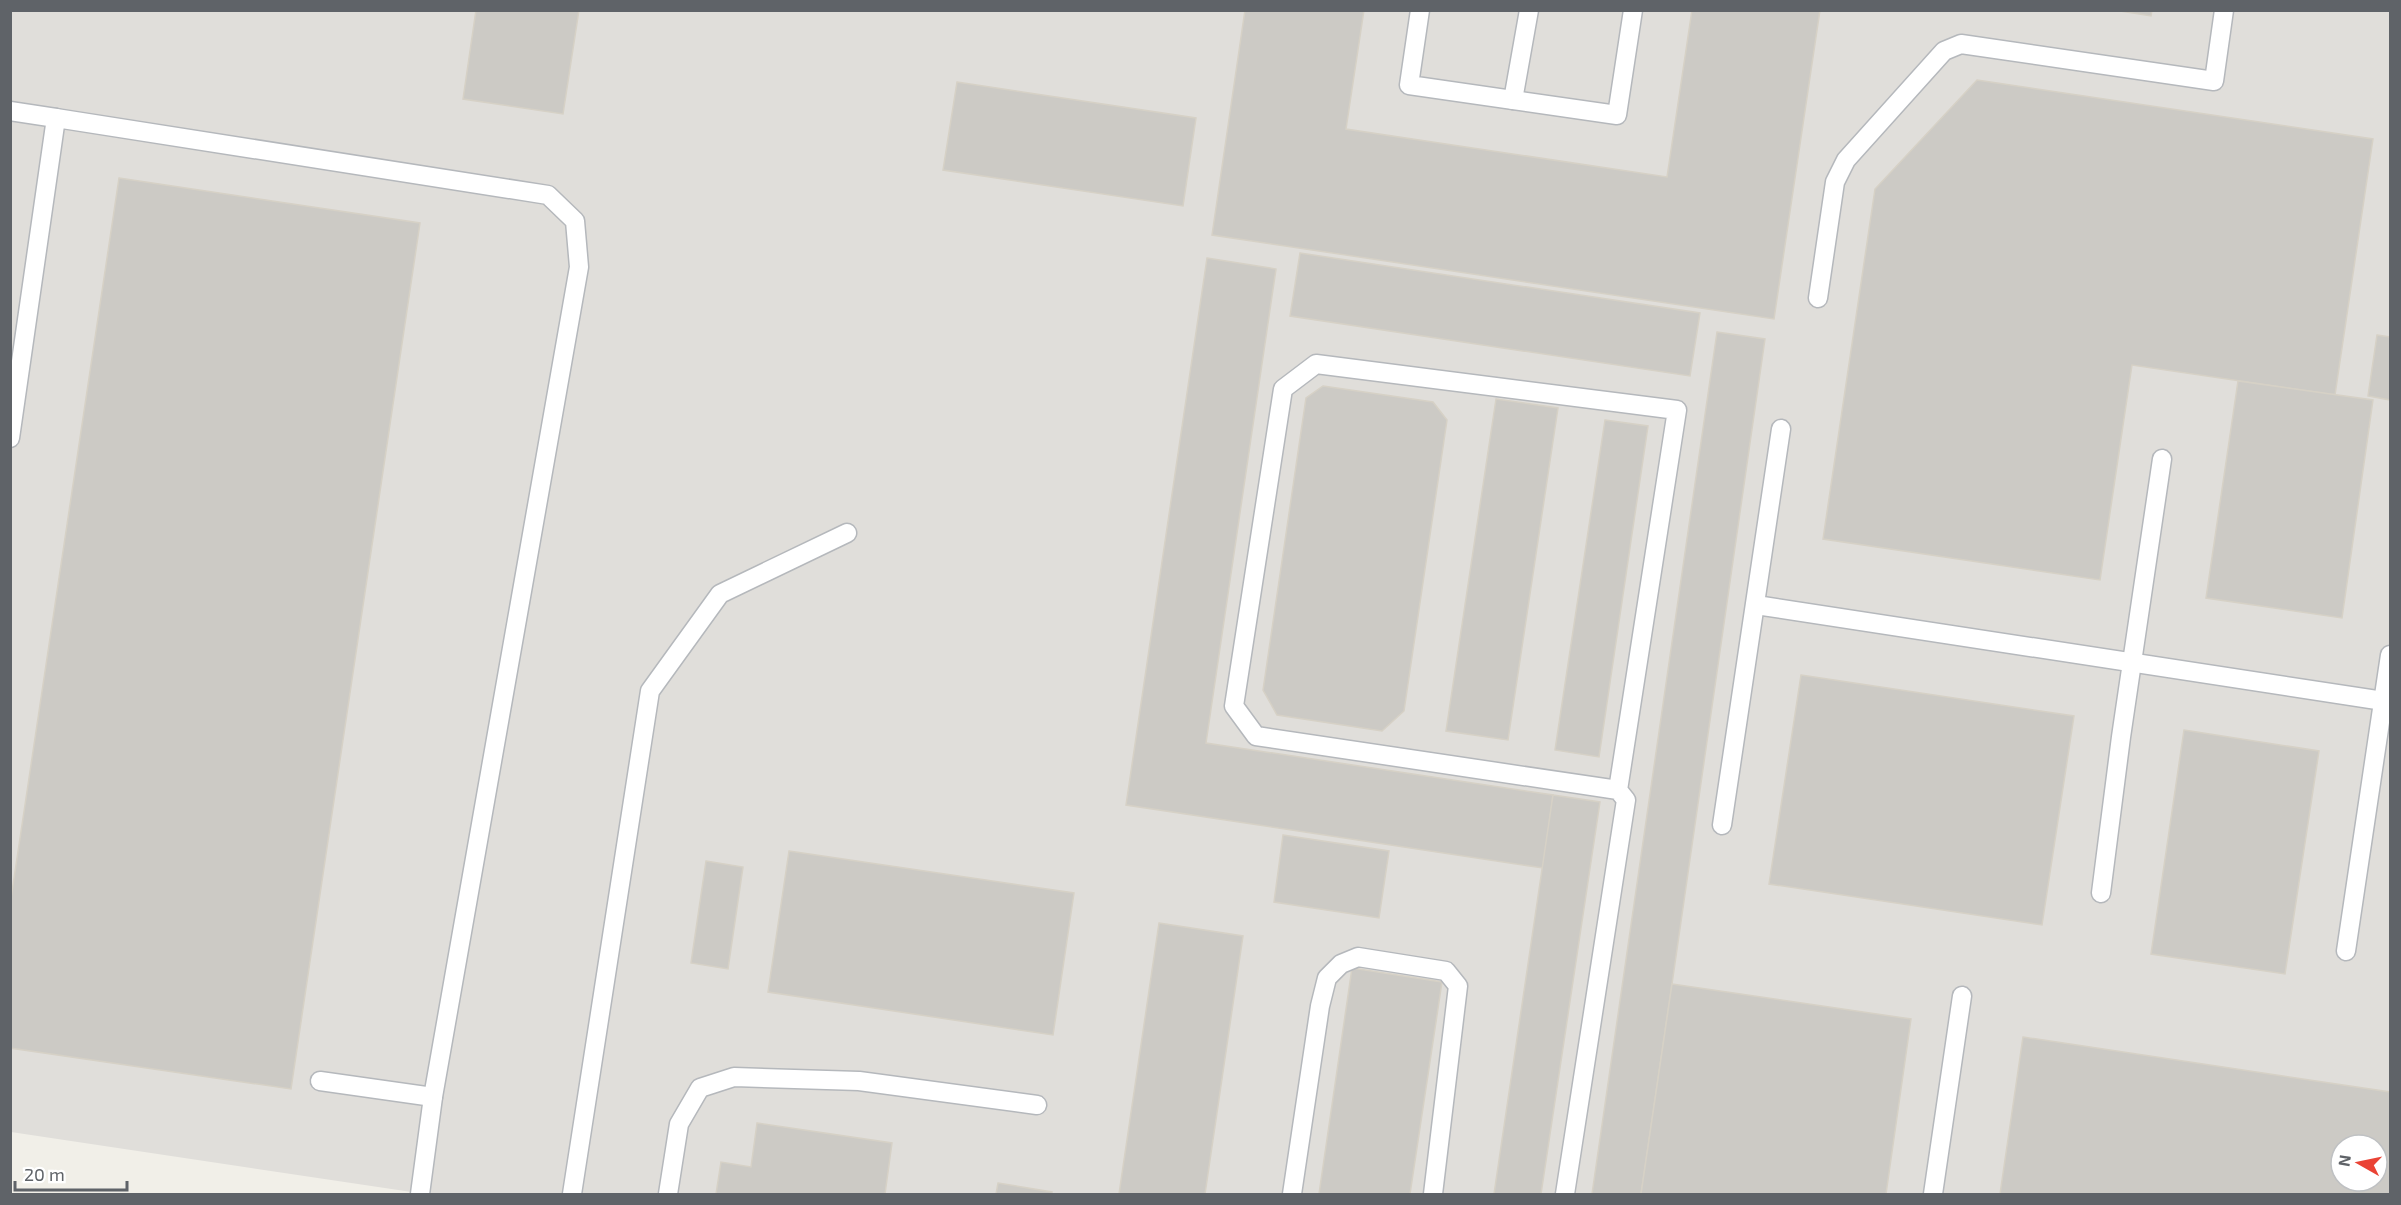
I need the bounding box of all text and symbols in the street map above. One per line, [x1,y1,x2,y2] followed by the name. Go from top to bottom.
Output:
[2329,1133,2389,1193] north arrow
[2333,1153,2354,1168] text: N
[15,1154,128,1192] scale bar
[24,1163,65,1185] text: 20 m

